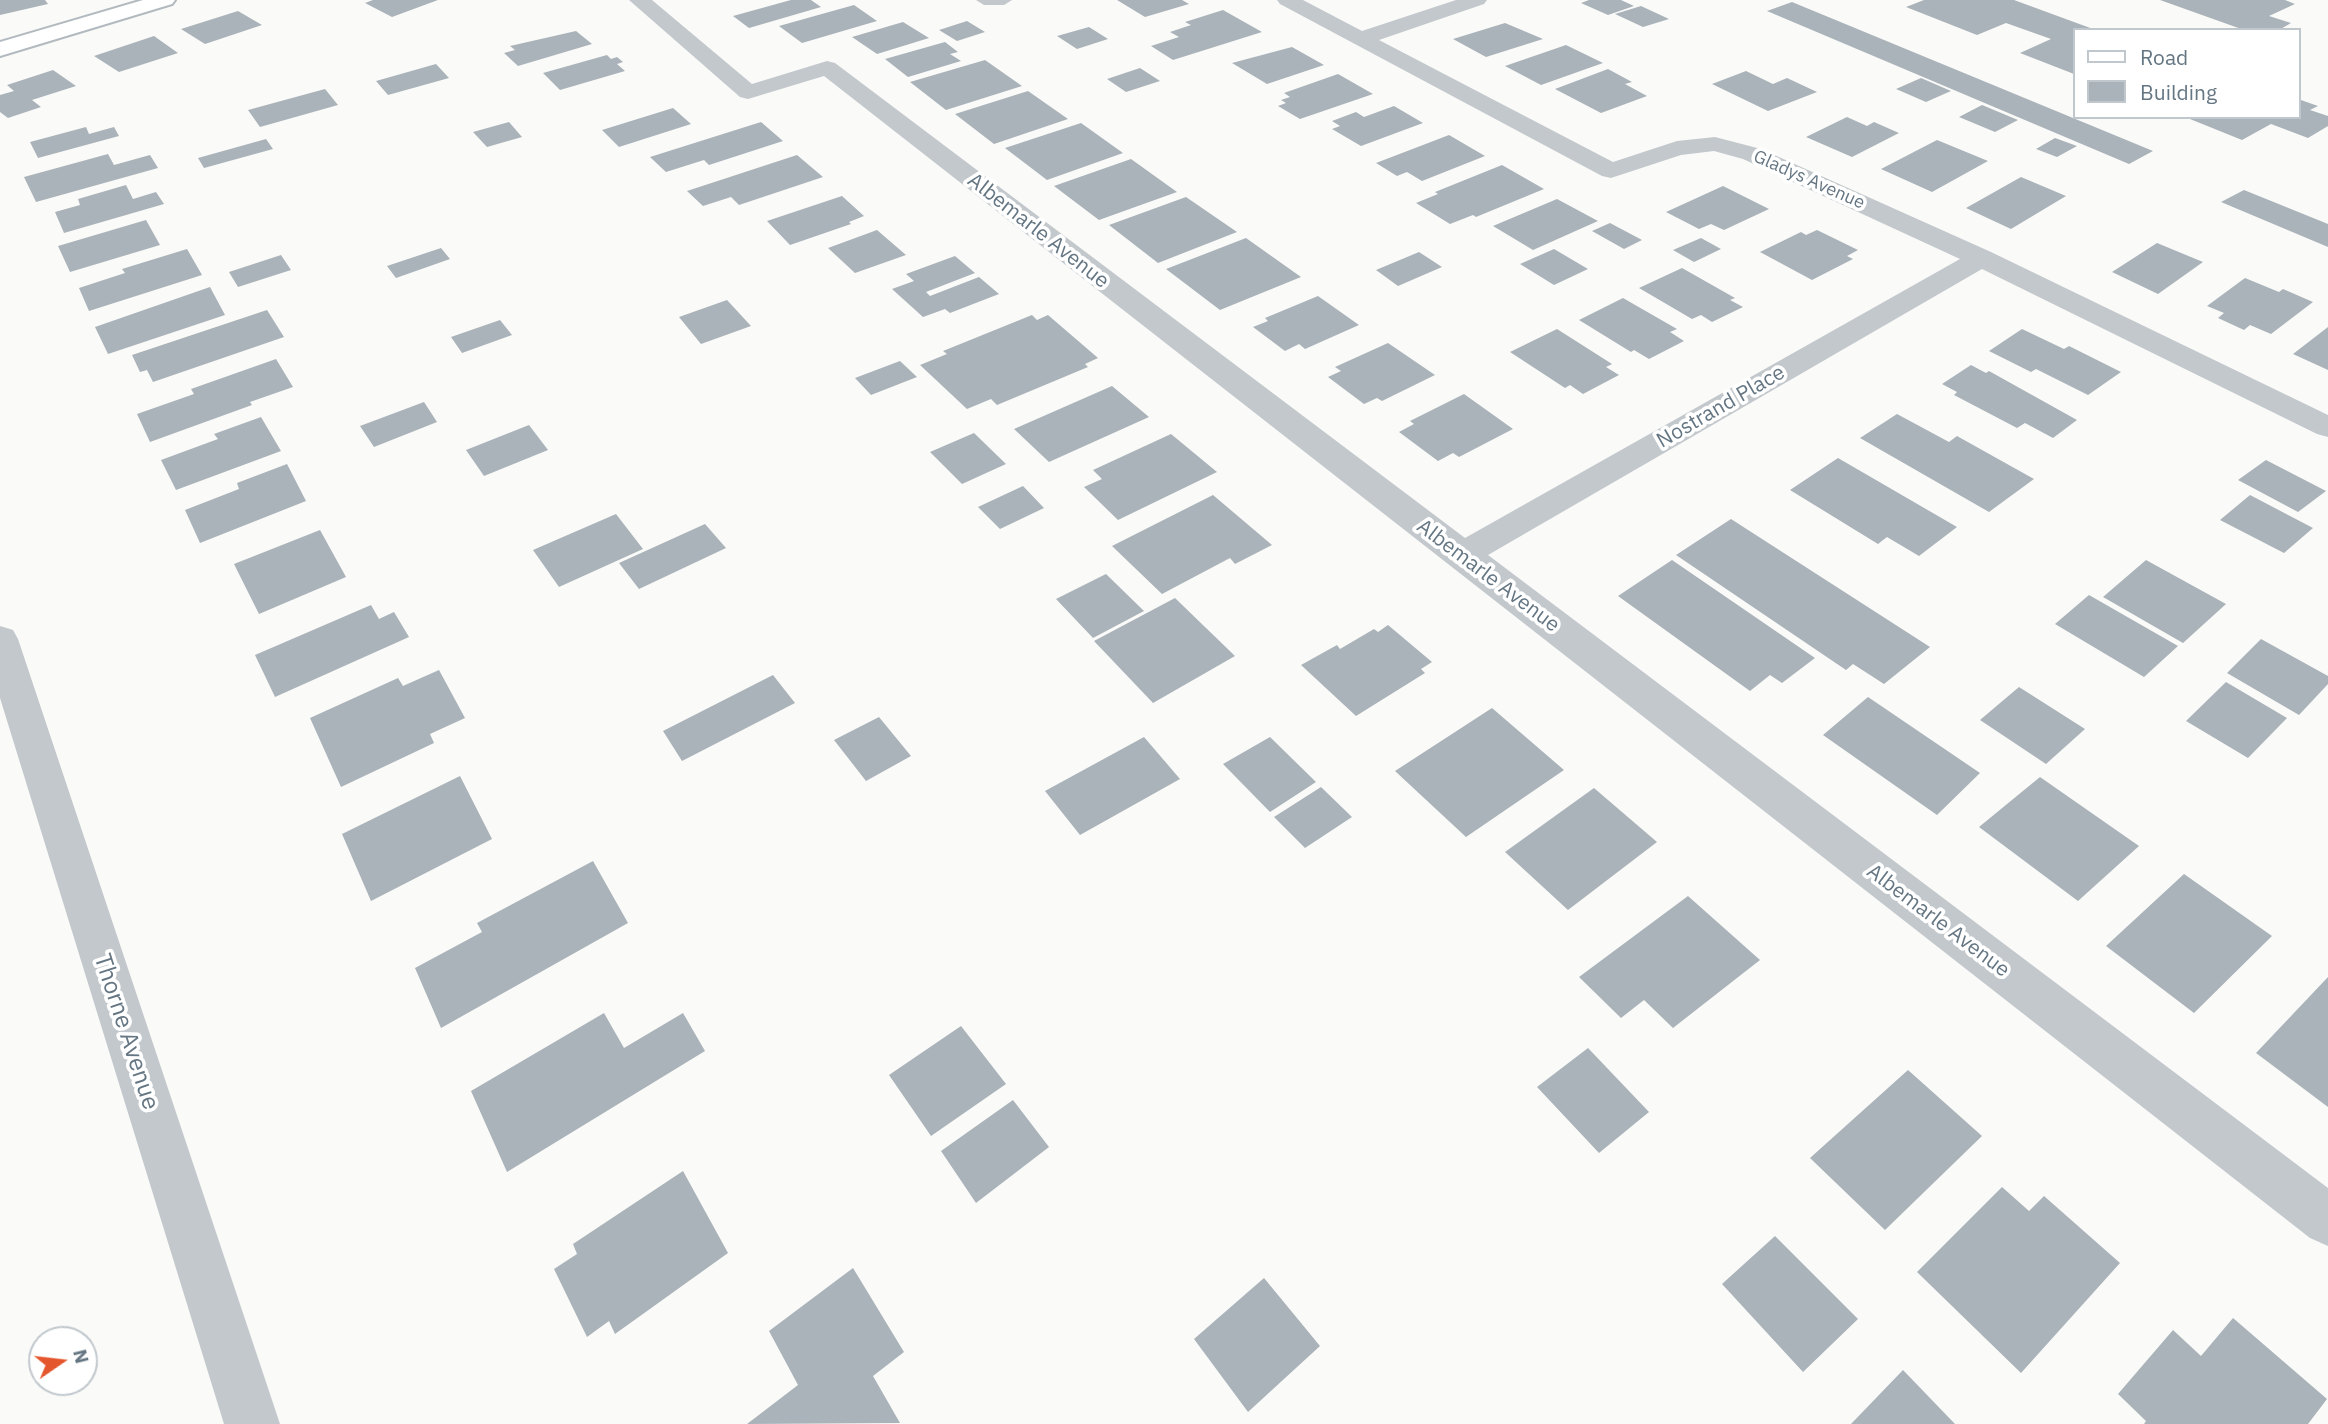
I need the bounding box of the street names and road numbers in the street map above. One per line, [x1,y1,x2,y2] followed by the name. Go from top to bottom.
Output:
[1750,146,1868,214] street label: Gladys Avenue
[962,168,1114,294] street label: Albemarle Avenue
[1653,360,1789,454] street label: Nostrand Place
[1412,514,1564,638] street label: Albemarle Avenue
[1862,859,2014,983] street label: Albemarle Avenue
[87,950,165,1114] street label: Thorne Avenue

